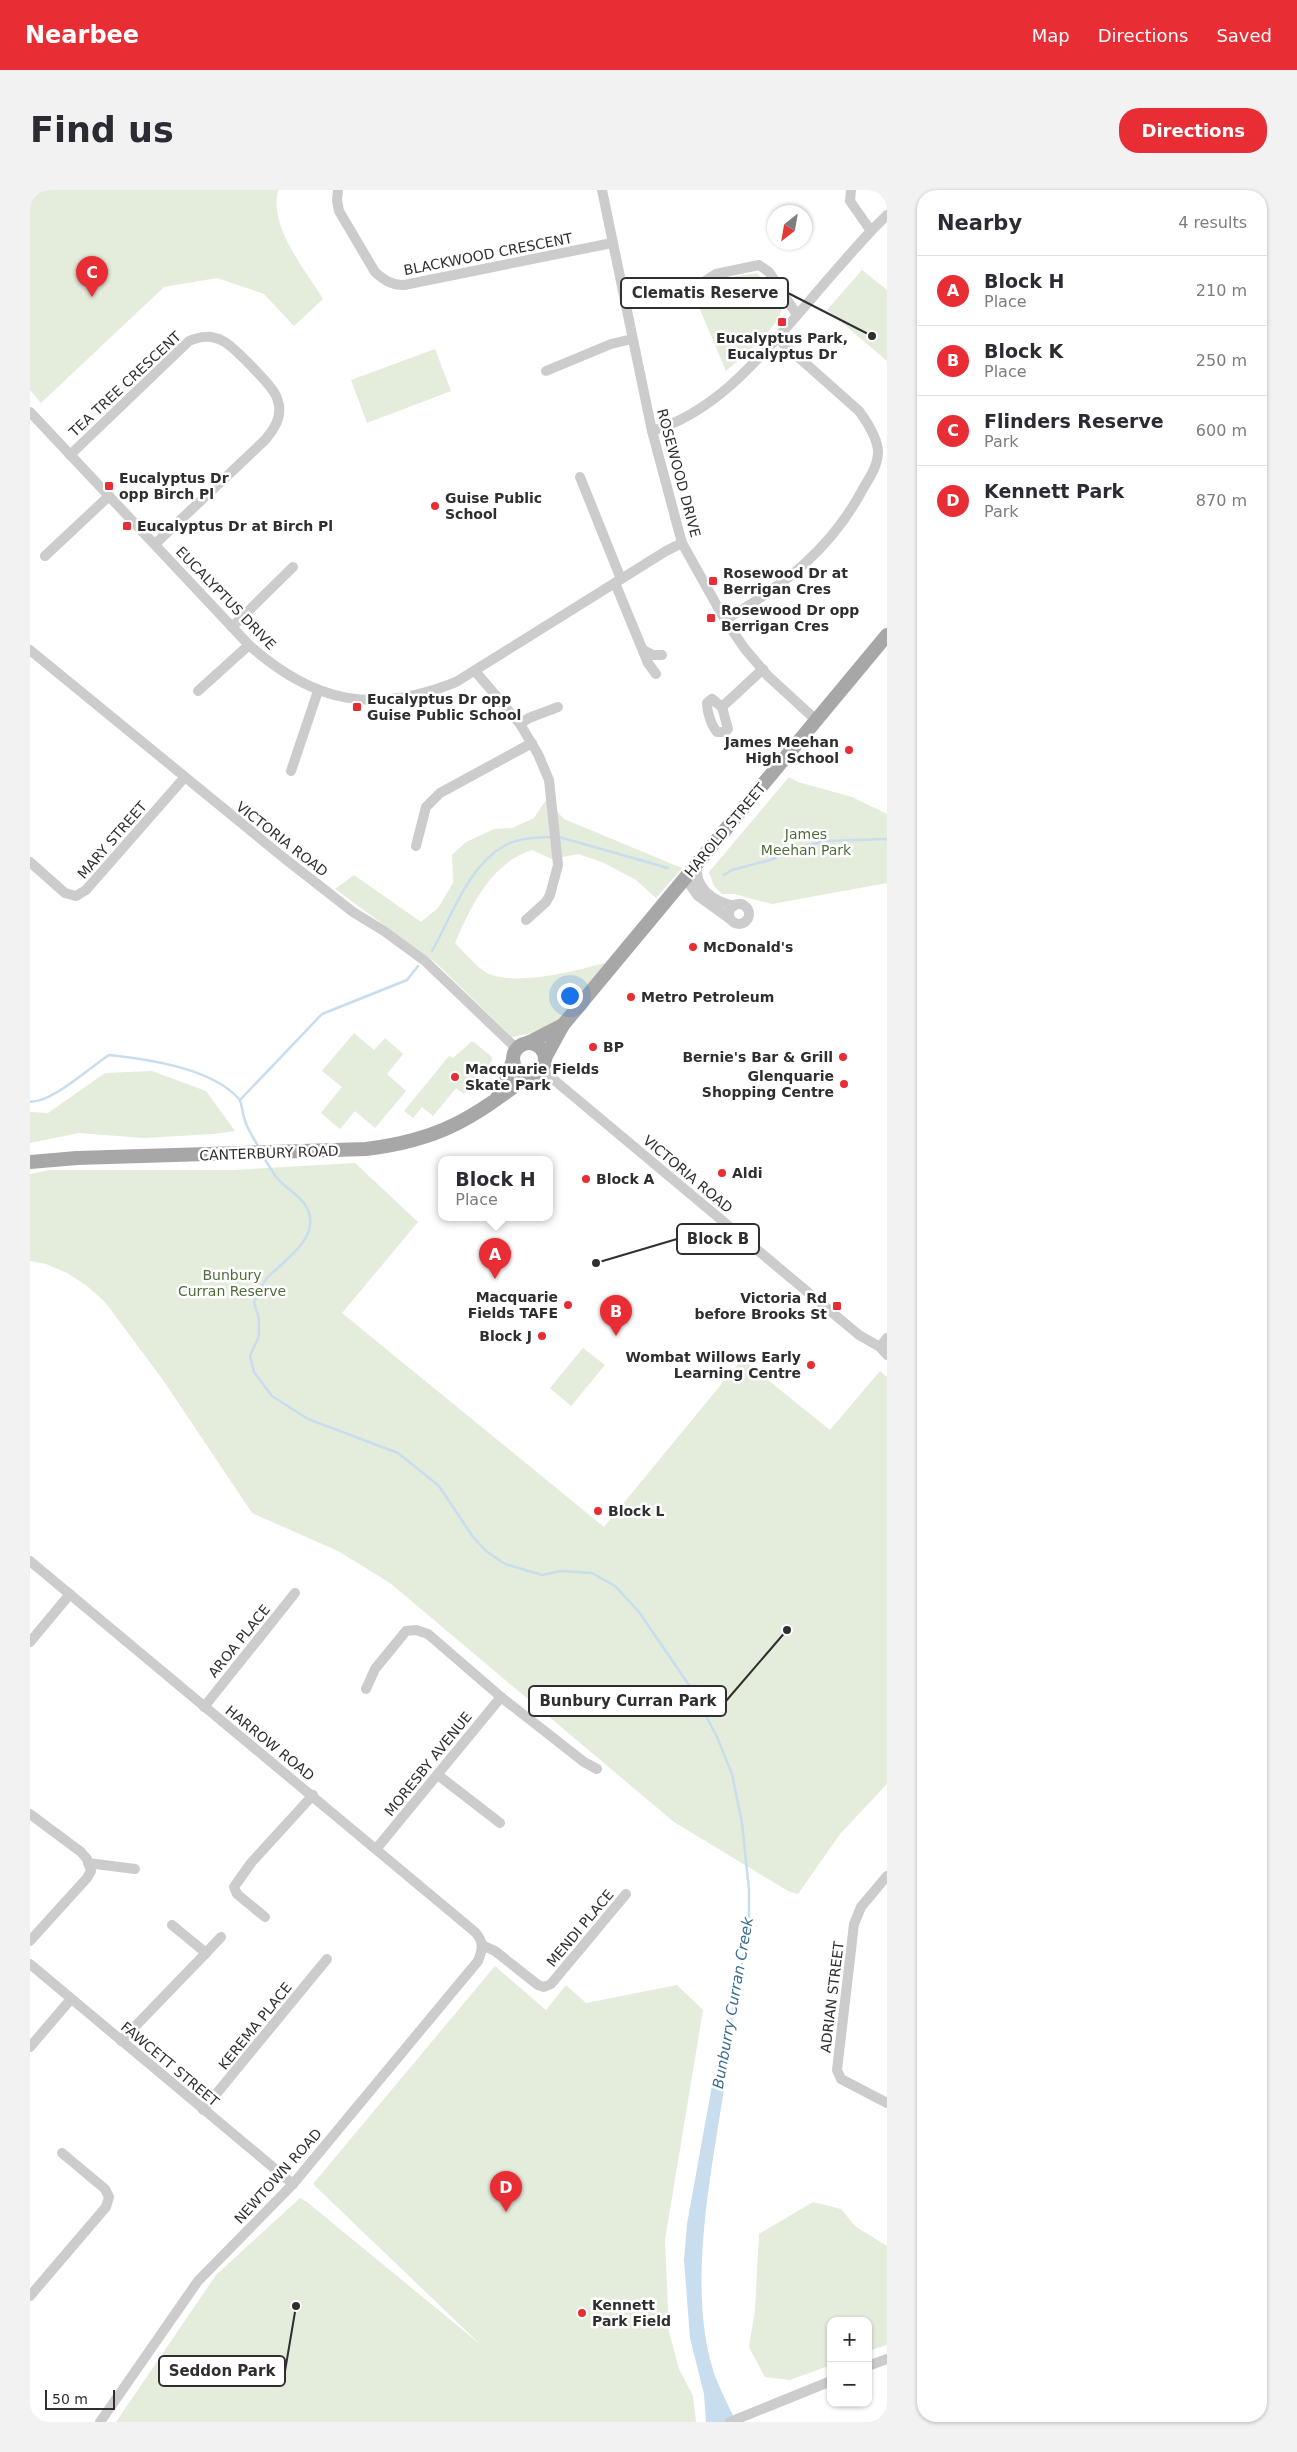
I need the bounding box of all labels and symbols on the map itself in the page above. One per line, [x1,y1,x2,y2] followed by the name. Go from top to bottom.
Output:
[767,205,812,250] north arrow
[402,230,574,278] street label: BLACKWOOD CRESCENT
[76,256,108,297] pin: C
[621,278,788,308] callout: Clematis Reserve
[632,284,778,302] text: Clematis Reserve
[776,316,788,328] marker: Eucalyptus Park, Eucalyptus Dr
[65,328,184,441] street label: TEA TREE CRESCENT
[716,330,848,362] place label: Eucalyptus Park, Eucalyptus Dr
[654,407,704,539] street label: ROSEWOOD DRIVE
[119,470,229,502] place label: Eucalyptus Dr opp Birch Pl
[103,480,115,492] marker: Eucalyptus Dr opp Birch Pl
[445,490,542,522] place label: Guise Public School
[429,500,441,512] marker: Guise Public School
[137,518,333,534] place label: Eucalyptus Dr at Birch Pl
[121,520,133,532] marker: Eucalyptus Dr at Birch Pl
[173,543,279,653] street label: EUCALYPTUS DRIVE
[723,565,848,597] place label: Rosewood Dr at Berrigan Cres
[707,575,719,587] marker: Rosewood Dr at Berrigan Cres
[721,602,859,634] place label: Rosewood Dr opp Berrigan Cres
[705,612,717,624] marker: Rosewood Dr opp Berrigan Cres
[367,691,521,723] place label: Eucalyptus Dr opp Guise Public School
[351,701,363,713] marker: Eucalyptus Dr opp Guise Public School
[724,734,839,766] place label: James Meehan High School
[843,744,855,756] marker: James Meehan High School
[681,780,769,880] street label: HAROLD STREET
[74,798,150,882] street label: MARY STREET
[233,798,331,880] street label: VICTORIA ROAD
[761,826,852,858] park label: James Meehan Park
[703,939,793,955] place label: McDonald's
[687,941,699,953] marker: McDonald's
[557,983,583,1009] your location
[641,989,774,1005] place label: Metro Petroleum
[625,991,637,1003] marker: Metro Petroleum
[603,1039,624,1055] place label: BP
[587,1041,599,1053] marker: BP
[682,1049,833,1065] place label: Bernie's Bar & Grill
[837,1051,849,1063] marker: Bernie's Bar & Grill
[465,1061,599,1093] place label: Macquarie Fields Skate Park
[702,1068,834,1100] place label: Glenquarie Shopping Centre
[449,1071,461,1083] marker: Macquarie Fields Skate Park
[838,1078,850,1090] marker: Glenquarie Shopping Centre
[640,1132,736,1216] street label: VICTORIA ROAD
[199,1143,339,1163] street label: CANTERBURY ROAD
[732,1165,762,1181] place label: Aldi
[716,1167,728,1179] marker: Aldi
[596,1171,655,1187] place label: Block A
[580,1173,592,1185] marker: Block A
[677,1224,759,1254] callout: Block B
[687,1230,749,1248] text: Block B
[479,1238,511,1279] pin: A
[178,1267,286,1299] park label: Bunbury Curran Reserve
[468,1289,558,1321] place label: Macquarie Fields TAFE
[694,1290,827,1322] place label: Victoria Rd before Brooks St
[600,1295,632,1336] pin: B
[562,1299,574,1311] marker: Macquarie Fields TAFE
[831,1300,843,1312] marker: Victoria Rd before Brooks St
[479,1328,532,1344] place label: Block J
[536,1330,548,1342] marker: Block J
[625,1349,801,1381] place label: Wombat Willows Early Learning Centre
[805,1359,817,1371] marker: Wombat Willows Early Learning Centre
[608,1503,665,1519] place label: Block L
[592,1505,604,1517] marker: Block L
[205,1602,273,1680] street label: AROA PLACE
[529,1686,726,1716] callout: Bunbury Curran Park
[539,1692,718,1710] text: Bunbury Curran Park
[222,1702,318,1784] street label: HARROW ROAD
[381,1709,475,1819] street label: MORESBY AVENUE
[543,1886,617,1970] street label: MENDI PLACE
[709,1915,757,2090] water label: Bunburry Curran Creek
[817,1940,847,2054] street label: ADRIAN STREET
[215,1979,295,2073] street label: KEREMA PLACE
[118,2018,223,2110] street label: FAWCETT STREET
[231,2125,325,2227] street label: NEWTOWN ROAD
[490,2171,522,2212] pin: D
[592,2297,671,2329] place label: Kennett Park Field
[576,2307,588,2319] marker: Kennett Park Field
[159,2356,285,2386] callout: Seddon Park
[169,2362,276,2380] text: Seddon Park
[45,2387,115,2410] scale bar

